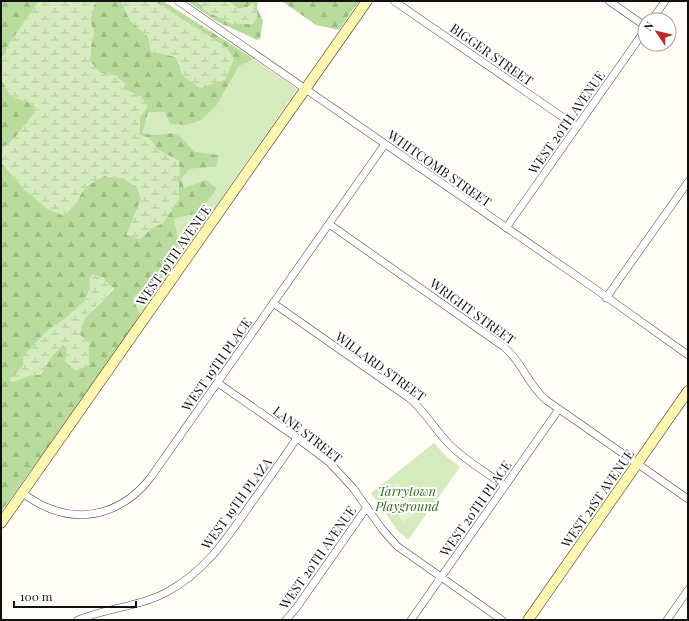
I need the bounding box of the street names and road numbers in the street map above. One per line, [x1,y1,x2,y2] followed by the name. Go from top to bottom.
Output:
[447,19,537,89] street label: BIGGER STREET
[523,67,608,178] street label: WEST 20TH AVENUE
[384,125,495,210] street label: WHITCOMB STREET
[131,201,214,310] street label: WEST 19TH AVENUE
[426,274,519,348] street label: WRIGHT STREET
[177,314,255,415] street label: WEST 19TH PLACE
[332,327,430,405] street label: WILLARD STREET
[270,402,346,466] street label: LANE STREET
[556,446,637,551] street label: WEST 21ST AVENUE
[196,453,276,553] street label: WEST 19TH PLAZA
[435,457,514,560] street label: WEST 20TH PLACE
[274,502,359,613] street label: WEST 20TH AVENUE

